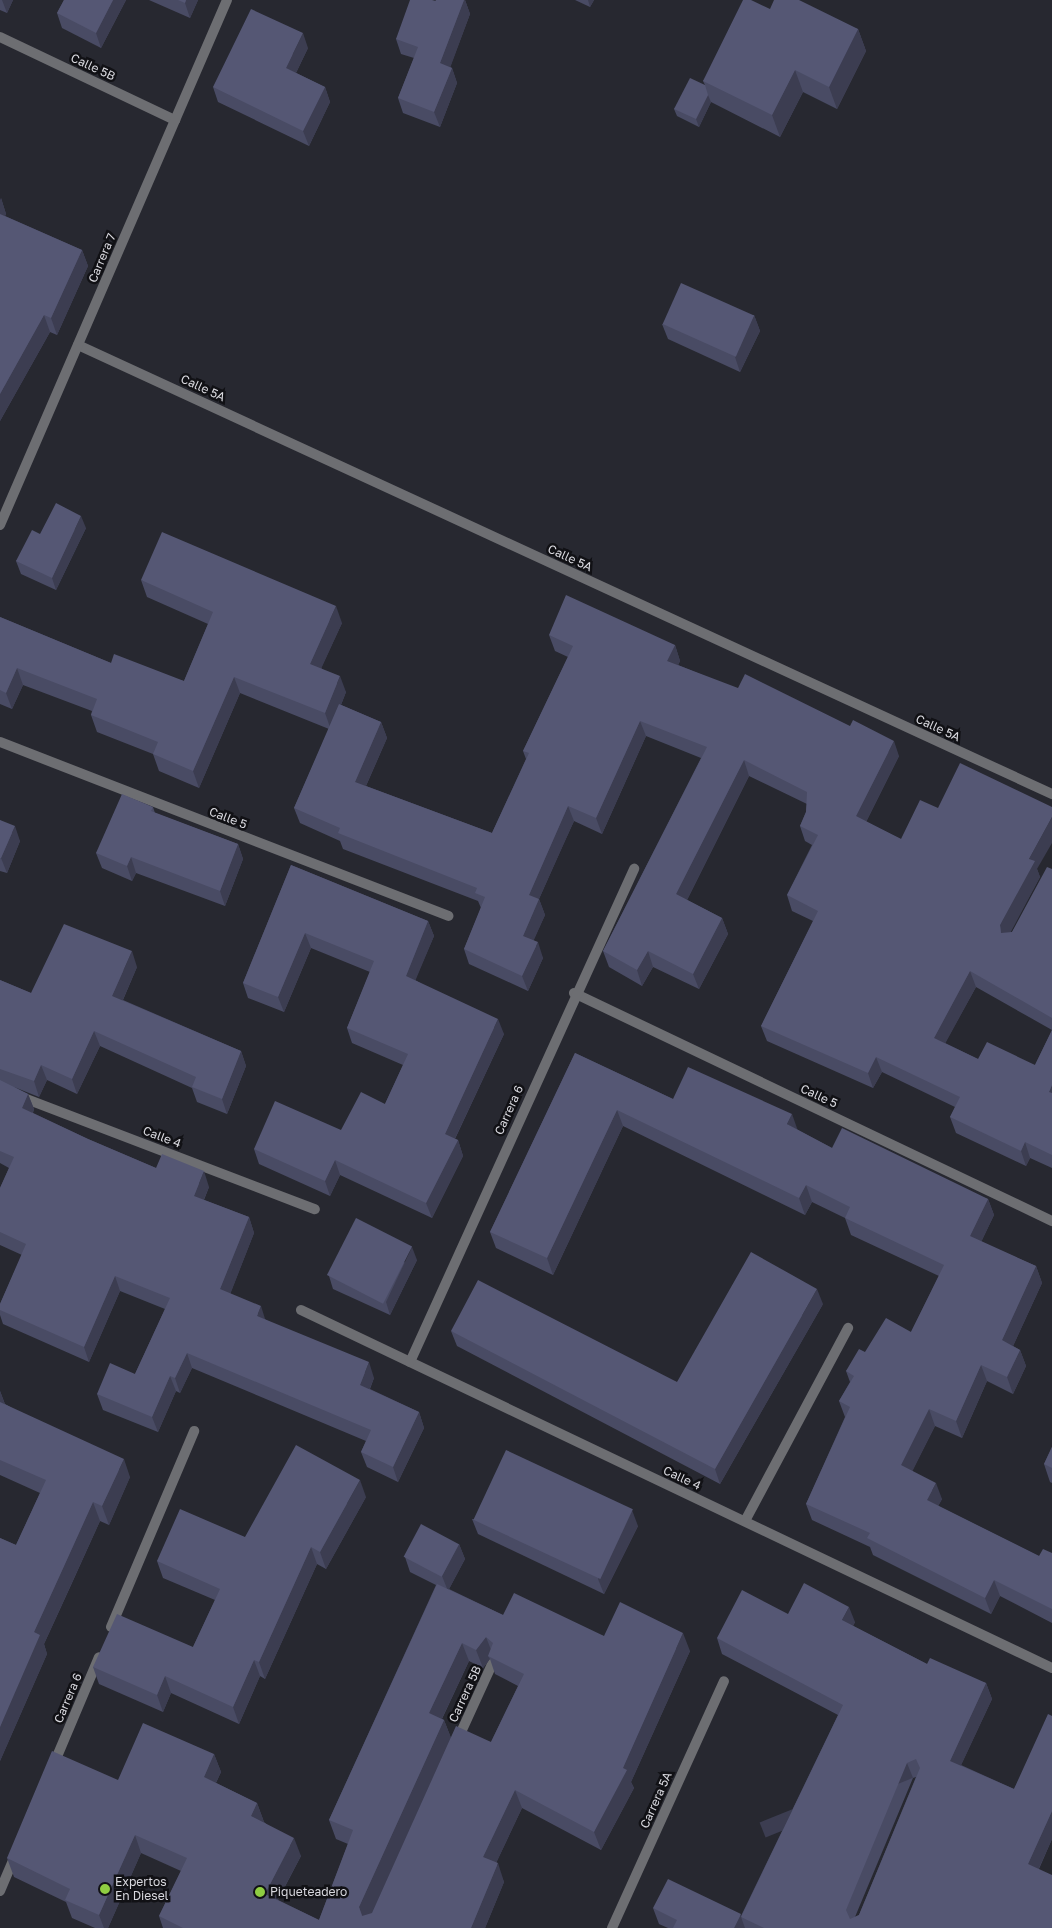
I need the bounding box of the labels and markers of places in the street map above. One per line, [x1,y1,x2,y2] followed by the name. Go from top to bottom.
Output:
[115,1875,168,1903] place label: Expertos En Diesel
[99,1883,111,1895] marker: Expertos En Diesel
[270,1885,347,1899] place label: Piqueteadero
[254,1886,266,1898] marker: Piqueteadero

